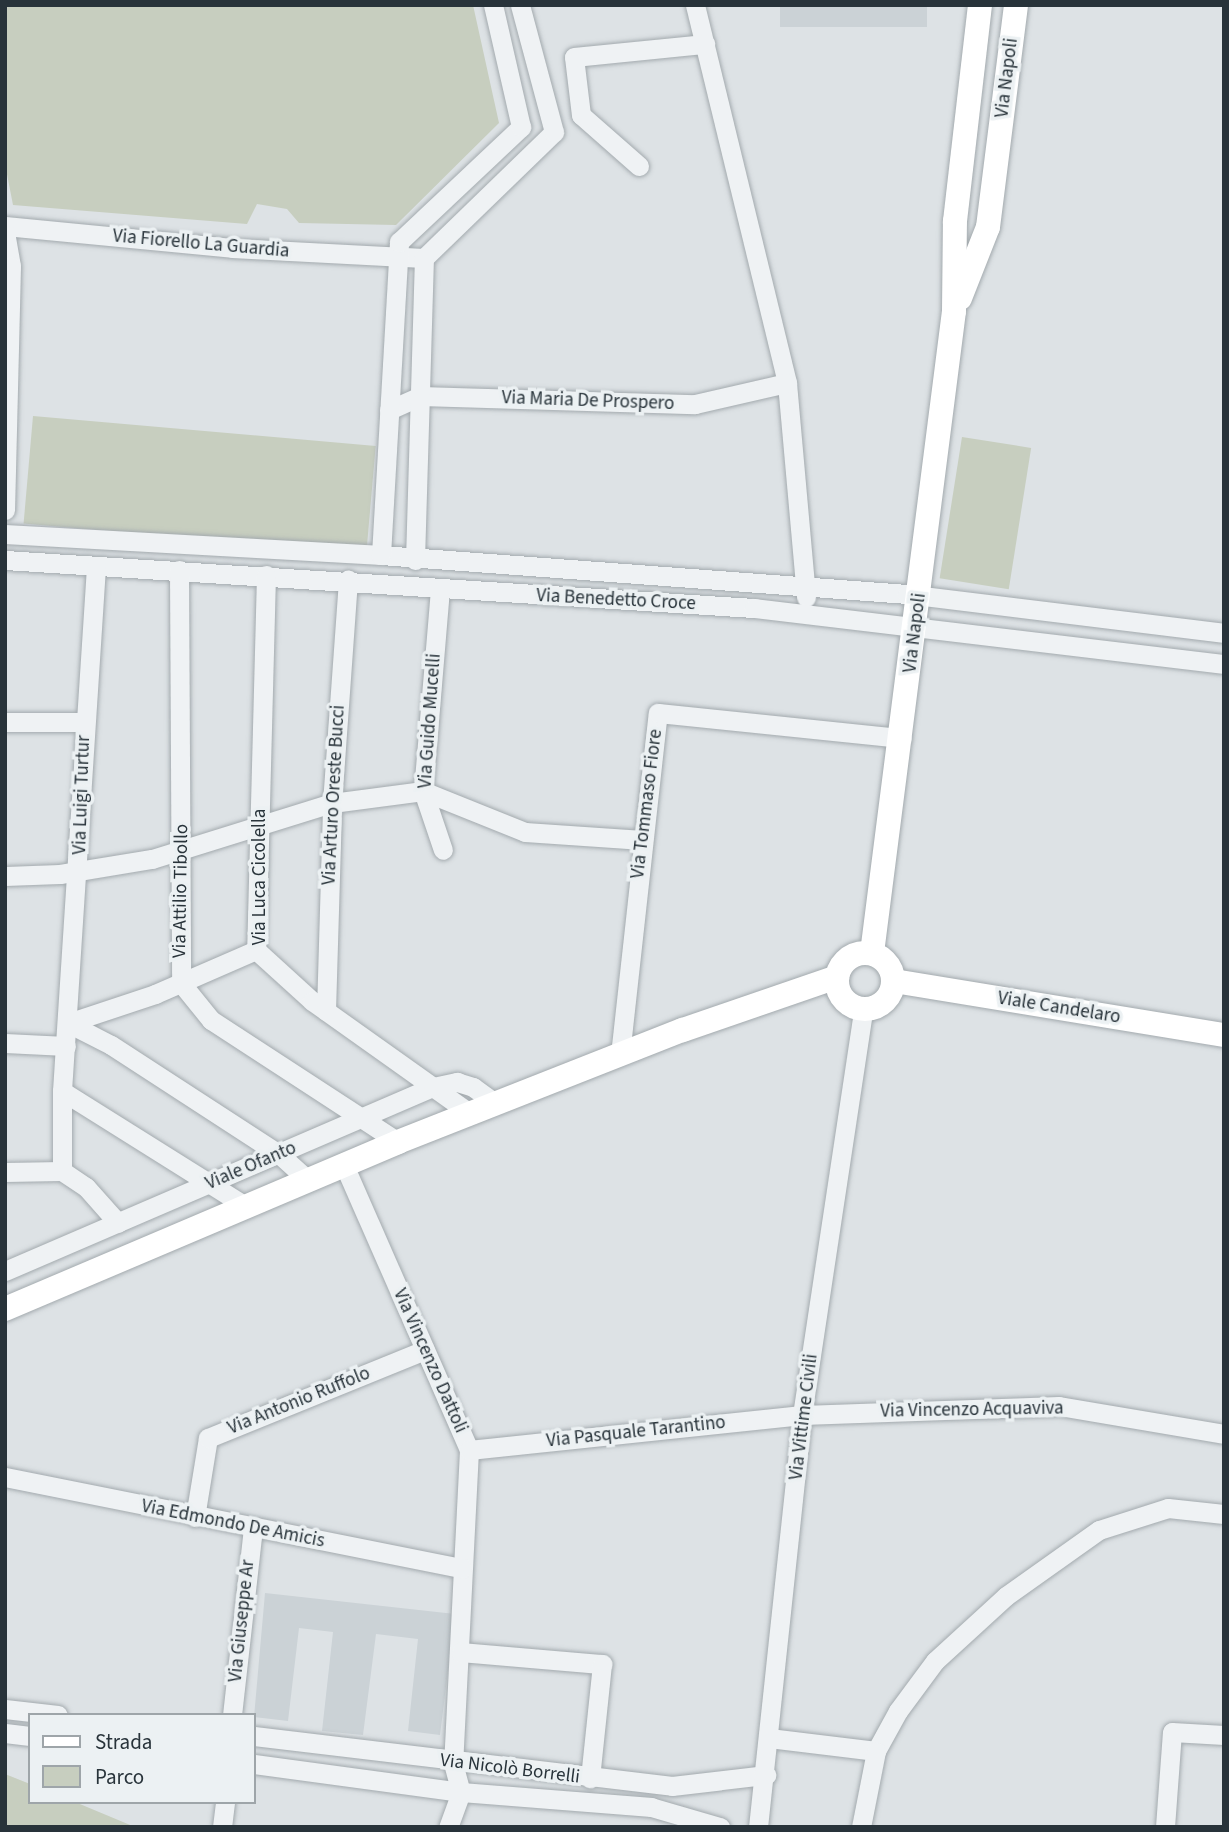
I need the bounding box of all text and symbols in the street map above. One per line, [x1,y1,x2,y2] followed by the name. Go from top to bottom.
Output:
[991,37,1023,119] street label: Via Napoli
[112,225,290,263] street label: Via Fiorello La Guardia
[501,387,675,415] street label: Via Maria De Prospero
[536,584,696,616] street label: Via Benedetto Croce
[899,592,931,674] street label: Via Napoli
[414,653,446,789] street label: Via Guido Mucelli
[318,704,350,886] street label: Via Arturo Oreste Bucci
[627,728,667,880] street label: Via Tommaso Fiore
[69,735,95,855] street label: Via Luigi Turtur
[249,809,271,945] street label: Via Luca Cicolella
[168,824,194,958] street label: Via Attilio Tibollo
[996,987,1122,1029] street label: Viale Candelaro
[202,1137,300,1195] street label: Viale Ofanto
[388,1285,472,1437] street label: Via Vincenzo Dattoli
[785,1353,823,1481] street label: Via Vittime Civili
[224,1362,374,1440] street label: Via Antonio Ruffolo
[880,1397,1064,1423] street label: Via Vincenzo Acquaviva
[545,1411,727,1453] street label: Via Pasquale Tarantino
[139,1495,327,1553] street label: Via Edmondo De Amicis
[224,1559,260,1683] street label: Via Giuseppe Ar
[28,1713,256,1804] legend
[95,1727,152,1757] text: Strada
[439,1749,581,1789] street label: Via Nicolò Borrelli
[95,1762,144,1792] text: Parco

